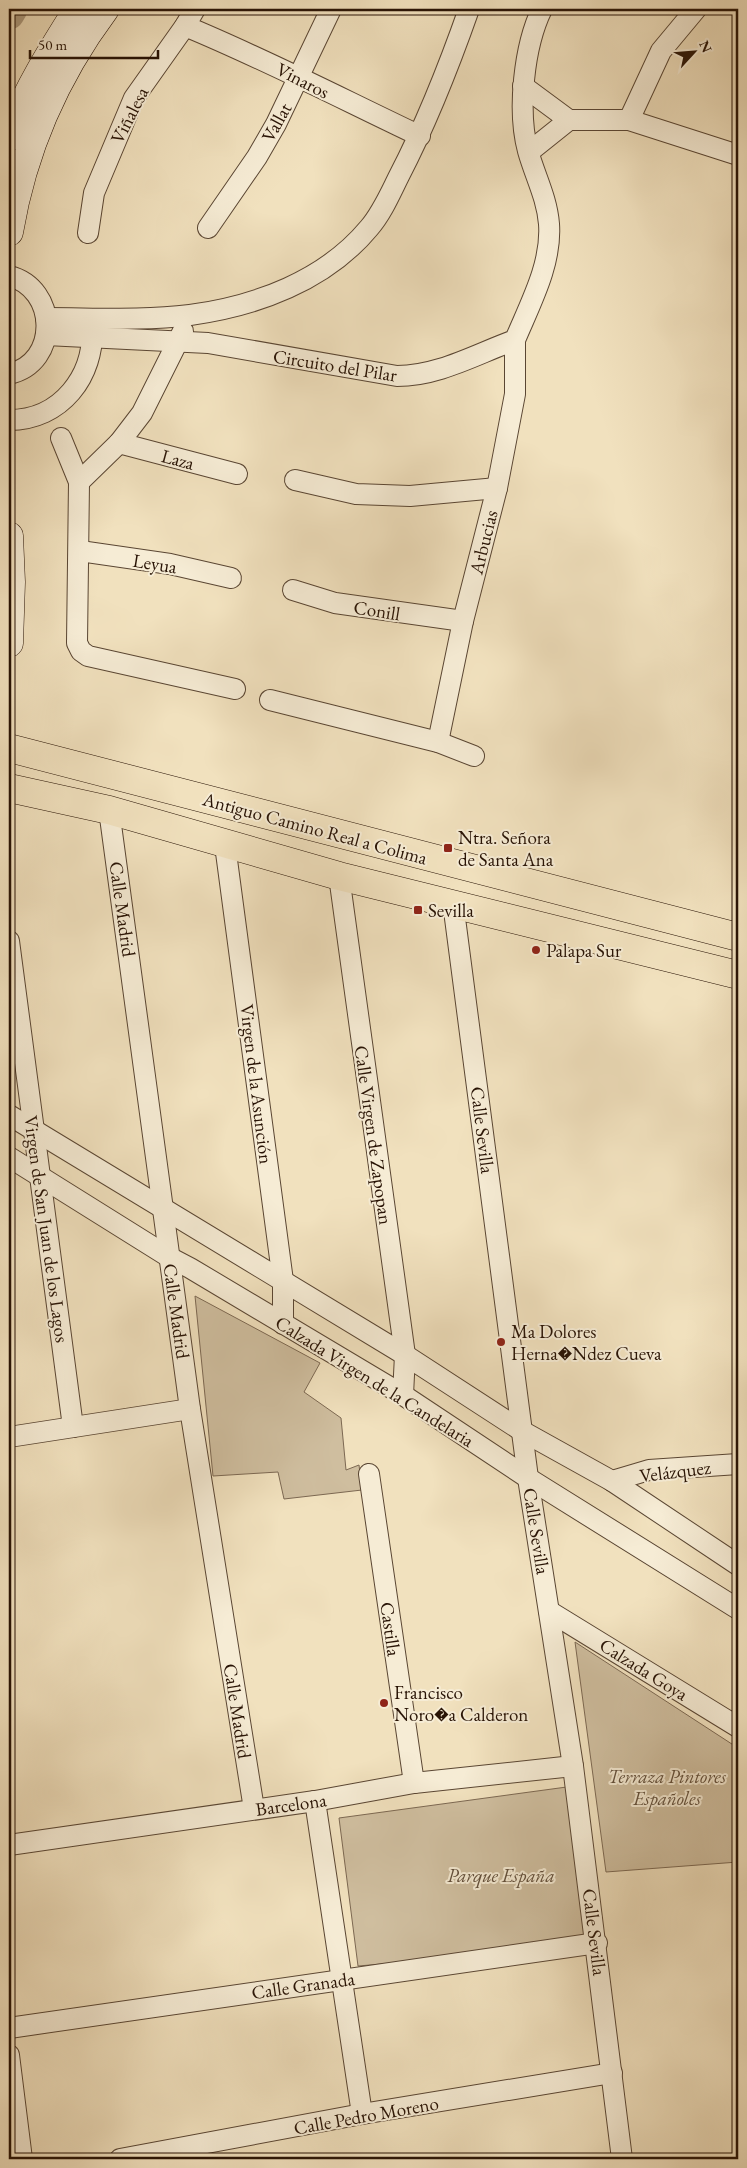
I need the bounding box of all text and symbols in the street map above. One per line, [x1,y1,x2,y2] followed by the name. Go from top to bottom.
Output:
[30,28,158,60] scale bar
[670,28,720,78] north arrow
[38,35,67,54] text: 50 m
[695,37,717,56] text: N
[272,56,334,104] street label: Vinaros
[105,82,154,148] street label: Viñalesa
[256,98,297,146] street label: Vallat
[271,343,399,388] street label: Circuito del Pilar
[159,443,197,476] street label: Laza
[463,507,504,578] street label: Arbucias
[131,548,179,579] street label: Leyua
[352,594,402,627] street label: Conill
[199,786,430,871] street label: Antiguo Camino Real a Colima
[458,825,554,872] place label: Ntra. Señora de Santa Ana
[442,842,454,854] marker: Ntra. Señora de Santa Ana
[103,860,142,959] street label: Calle Madrid
[428,898,474,923] place label: Sevilla
[412,904,424,916] marker: Sevilla
[546,938,622,963] place label: Palapa Sur
[530,944,542,956] marker: Palapa Sur
[234,1003,279,1165] street label: Virgen de la Asunción
[349,1044,398,1226] street label: Calle Virgen de Zapopan
[465,1085,500,1175] street label: Calle Sevilla
[18,1114,75,1344] street label: Virgen de San Juan de los Lagos
[157,1262,196,1361] street label: Calle Madrid
[271,1310,479,1453] street label: Calzada Virgen de la Candelaria
[511,1319,662,1366] place label: Ma Dolores Herna�Ndez Cueva
[495,1336,507,1348] marker: Ma Dolores Herna�Ndez Cueva
[638,1455,713,1488] street label: Velázquez
[517,1486,556,1577] street label: Calle Sevilla
[374,1600,407,1658] street label: Castilla
[595,1632,693,1707] street label: Calzada Goya
[218,1662,257,1761] street label: Calle Madrid
[394,1680,528,1727] place label: Francisco Noro�a Calderon
[378,1697,390,1709] marker: Francisco Noro�a Calderon
[608,1764,727,1811] park label: Terraza Pintores Españoles
[254,1787,329,1822] street label: Barcelona
[447,1863,555,1889] park label: Parque España
[577,1887,612,1977] street label: Calle Sevilla
[250,1966,357,2005] street label: Calle Granada
[292,2090,440,2141] street label: Calle Pedro Moreno

